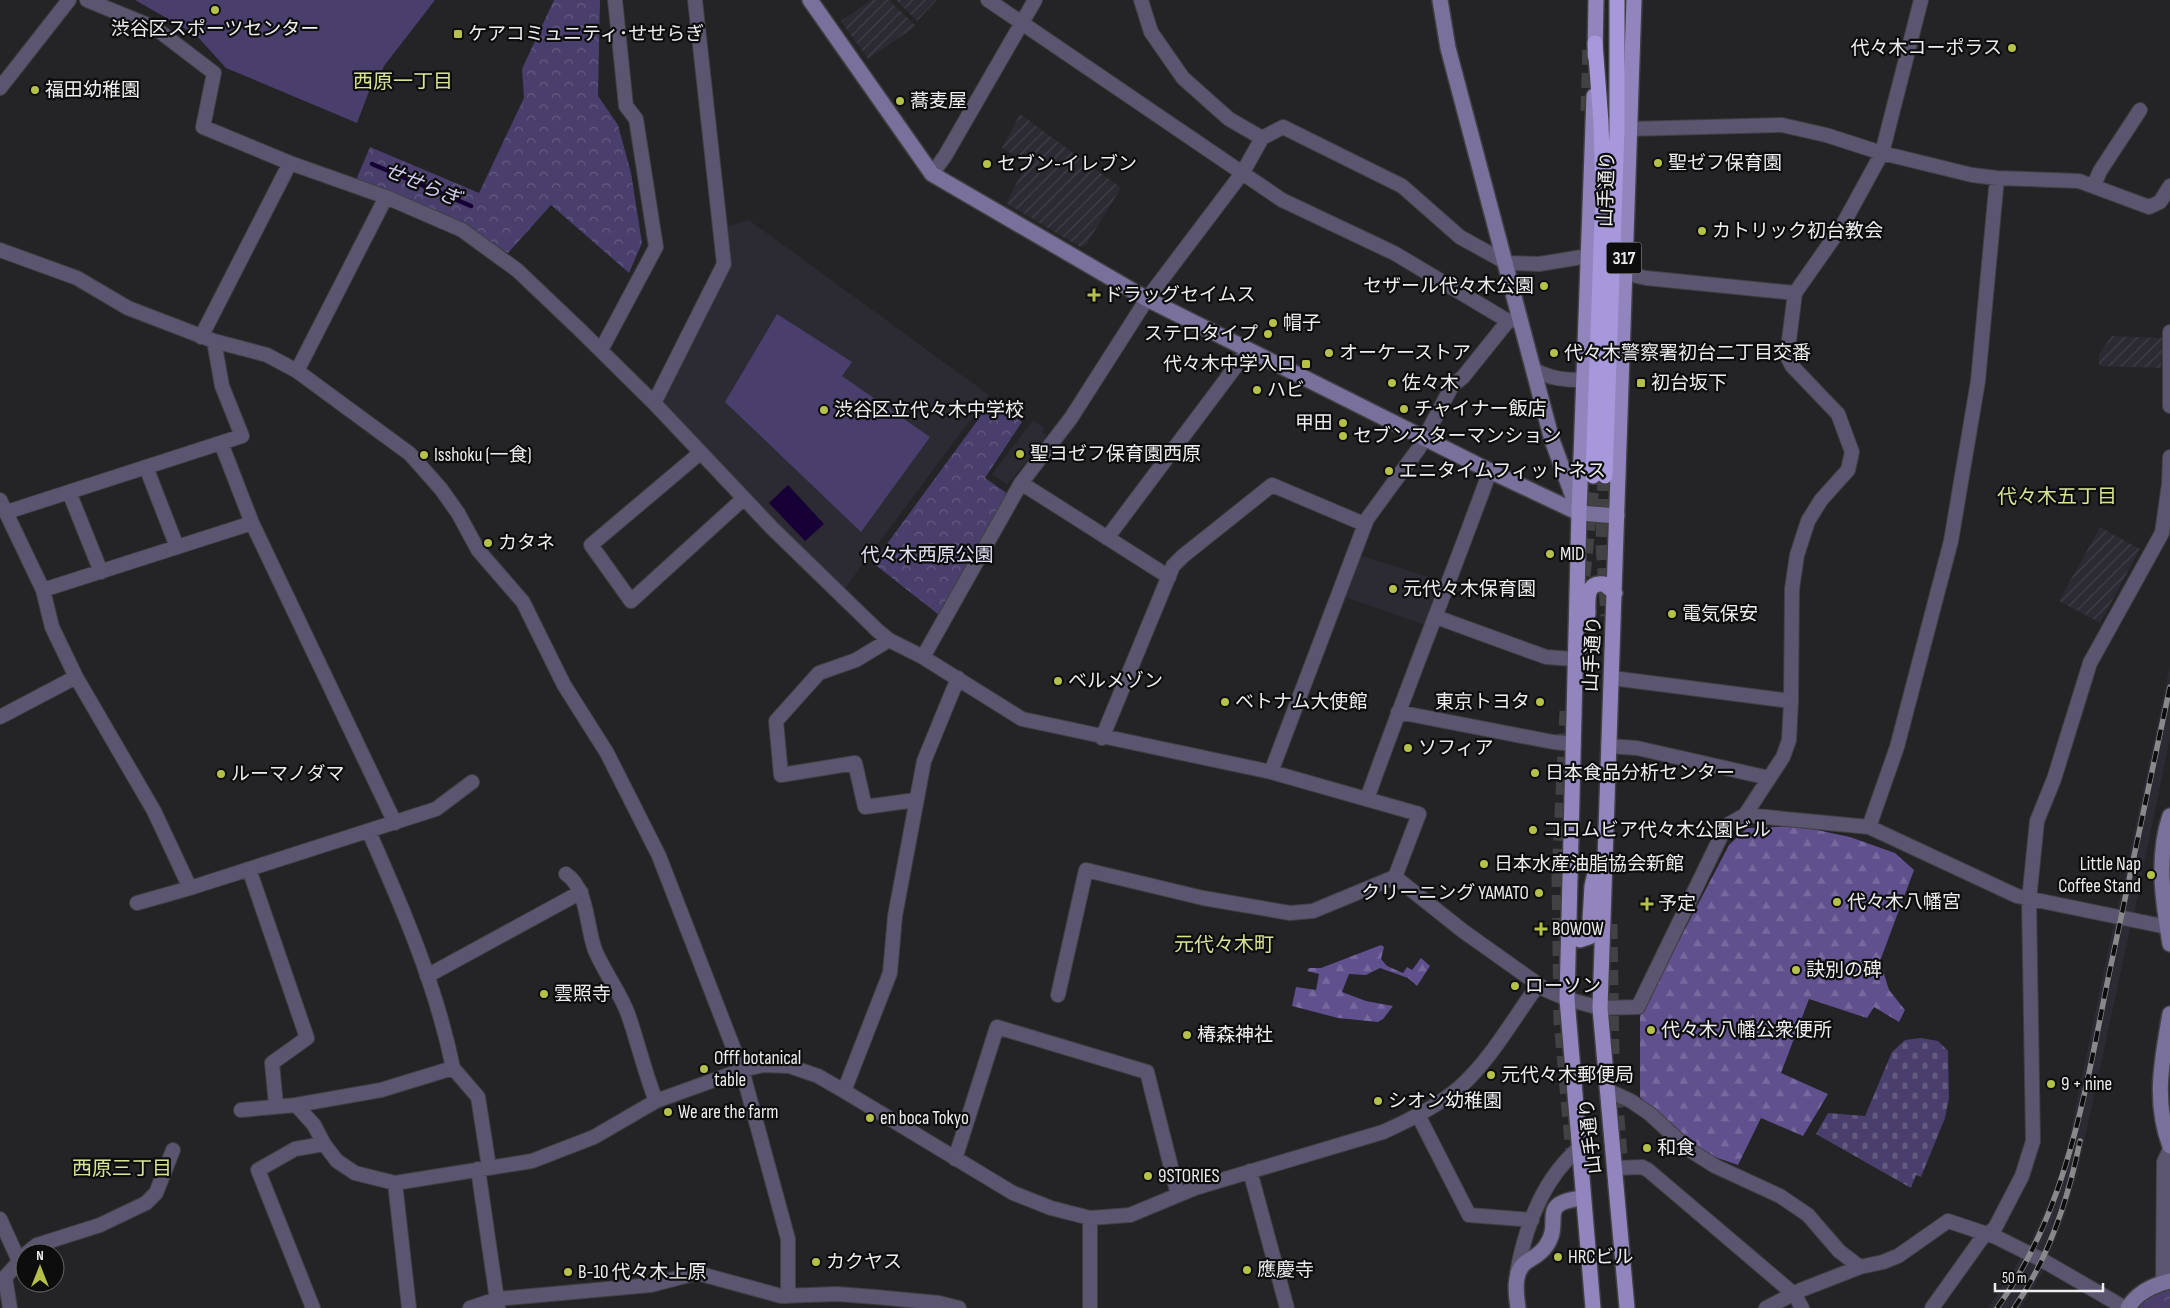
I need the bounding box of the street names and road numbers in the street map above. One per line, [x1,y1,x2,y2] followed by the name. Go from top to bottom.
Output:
[1594,151,1620,227] street label: 山手通り
[1606,242,1642,274] road number: 317
[1580,615,1606,693] street label: 山手通り
[1576,1097,1606,1175] street label: 山手通り

